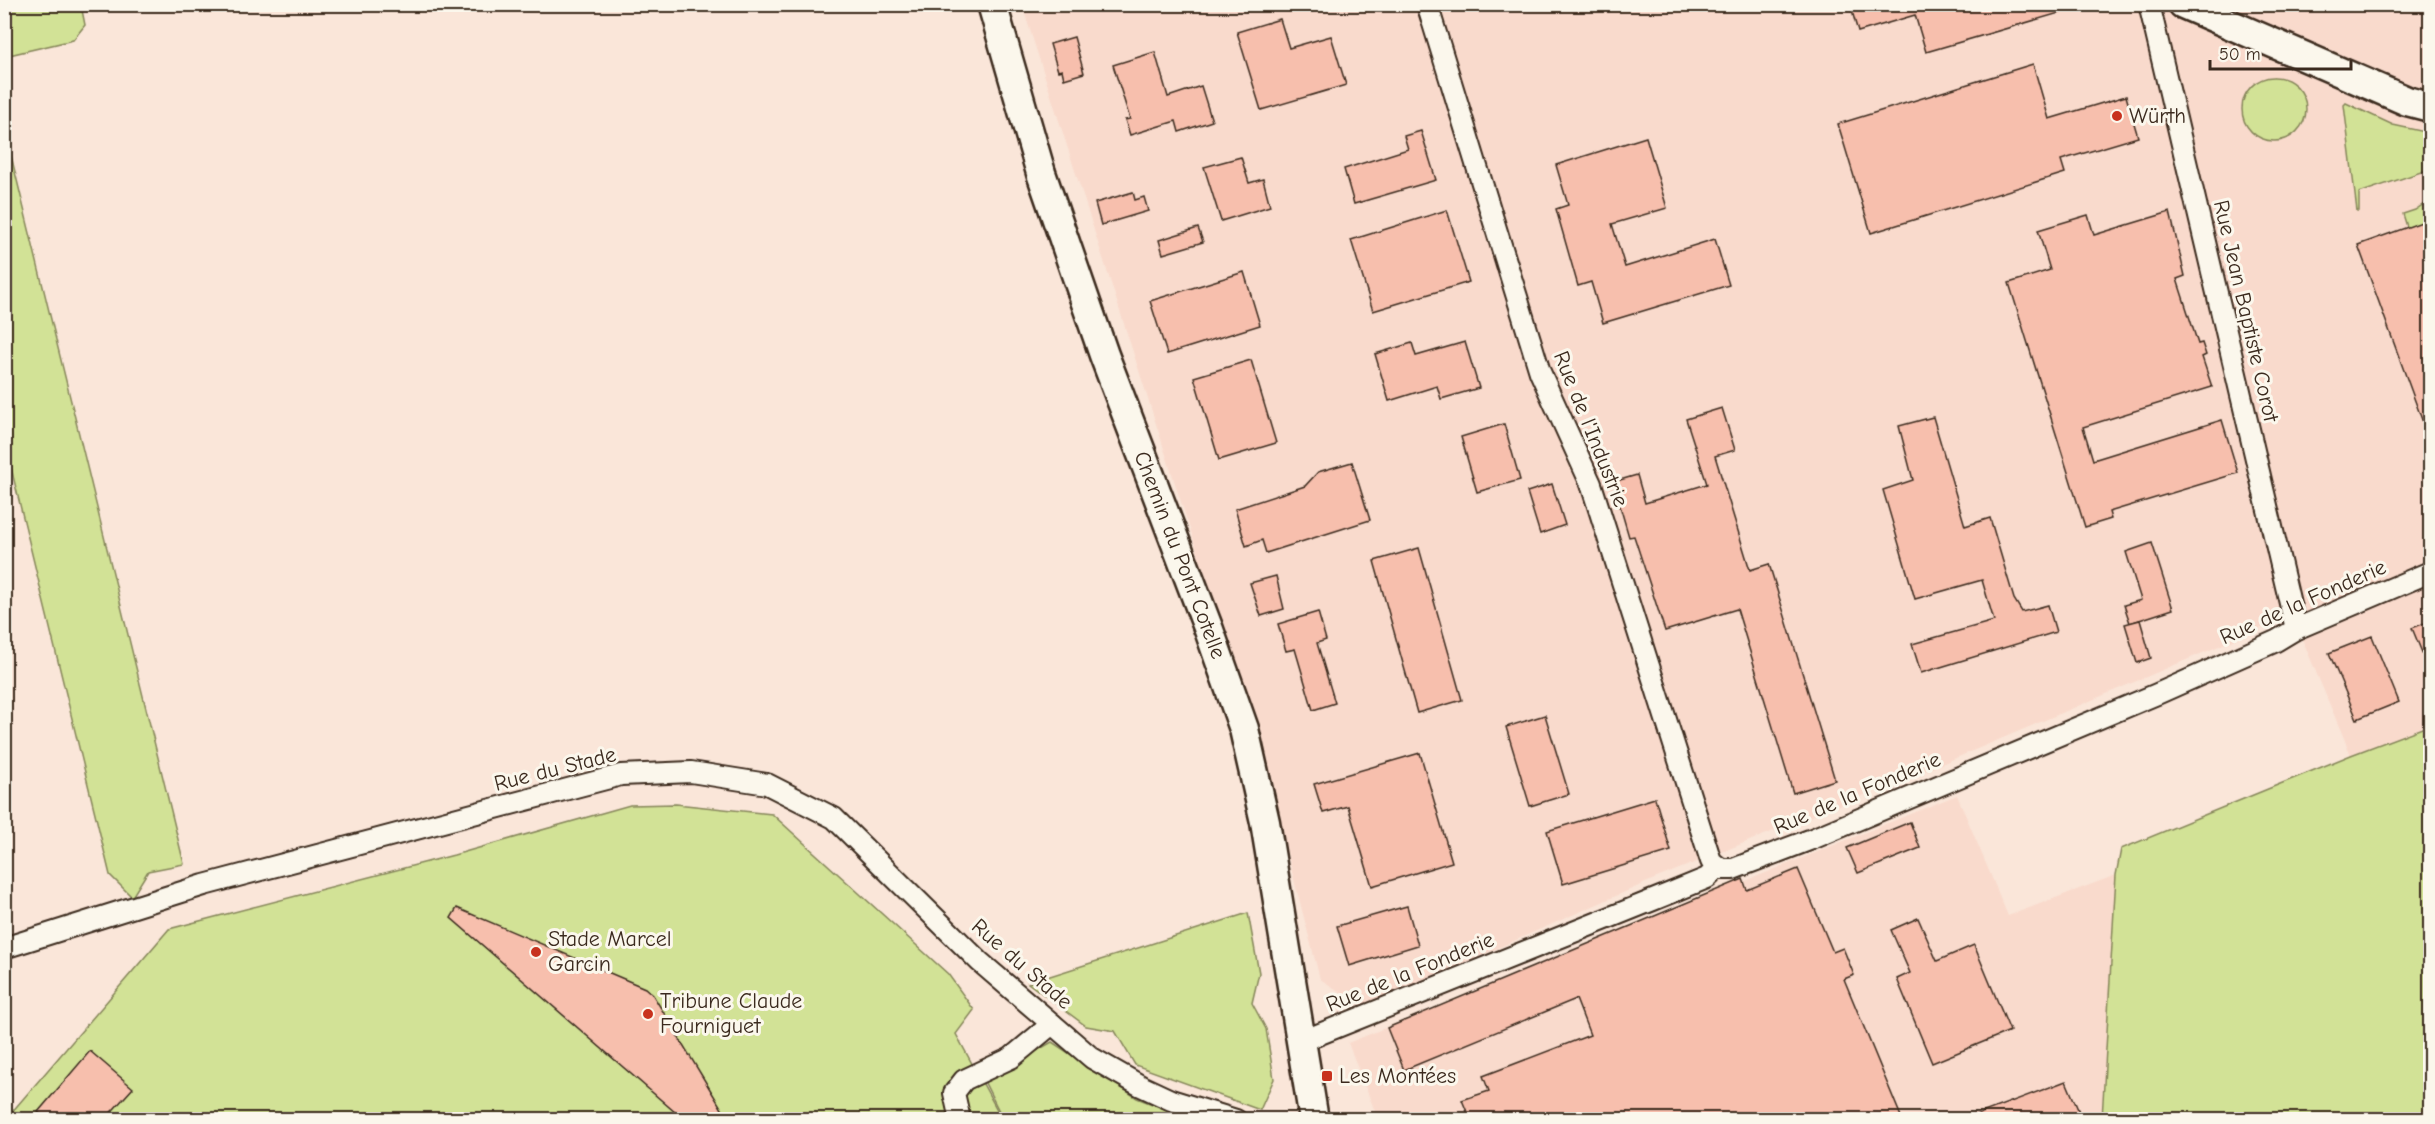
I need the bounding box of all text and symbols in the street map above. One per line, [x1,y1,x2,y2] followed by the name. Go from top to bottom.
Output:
[2210,33,2351,71] scale bar
[2219,44,2261,65] text: 50 m
[2129,103,2186,129] place label: Würth
[2110,109,2124,123] marker: Würth
[2208,198,2284,425] street label: Rue Jean Baptiste Corot
[1548,347,1634,511] street label: Rue de l'Industrie
[1128,447,1232,663] street label: Chemin du Pont Cotelle
[2216,554,2390,650] street label: Rue de la Fonderie
[491,741,619,797] street label: Rue du Stade
[1770,746,1944,840] street label: Rue de la Fonderie
[966,913,1078,1015] street label: Rue du Stade
[548,926,672,977] place label: Stade Marcel Garcin
[1322,926,1498,1018] street label: Rue de la Fonderie
[529,945,543,959] marker: Stade Marcel Garcin
[660,988,802,1039] place label: Tribune Claude Fourniguet
[641,1007,655,1021] marker: Tribune Claude Fourniguet
[1339,1063,1456,1089] place label: Les Montées
[1320,1069,1334,1083] marker: Les Montées

